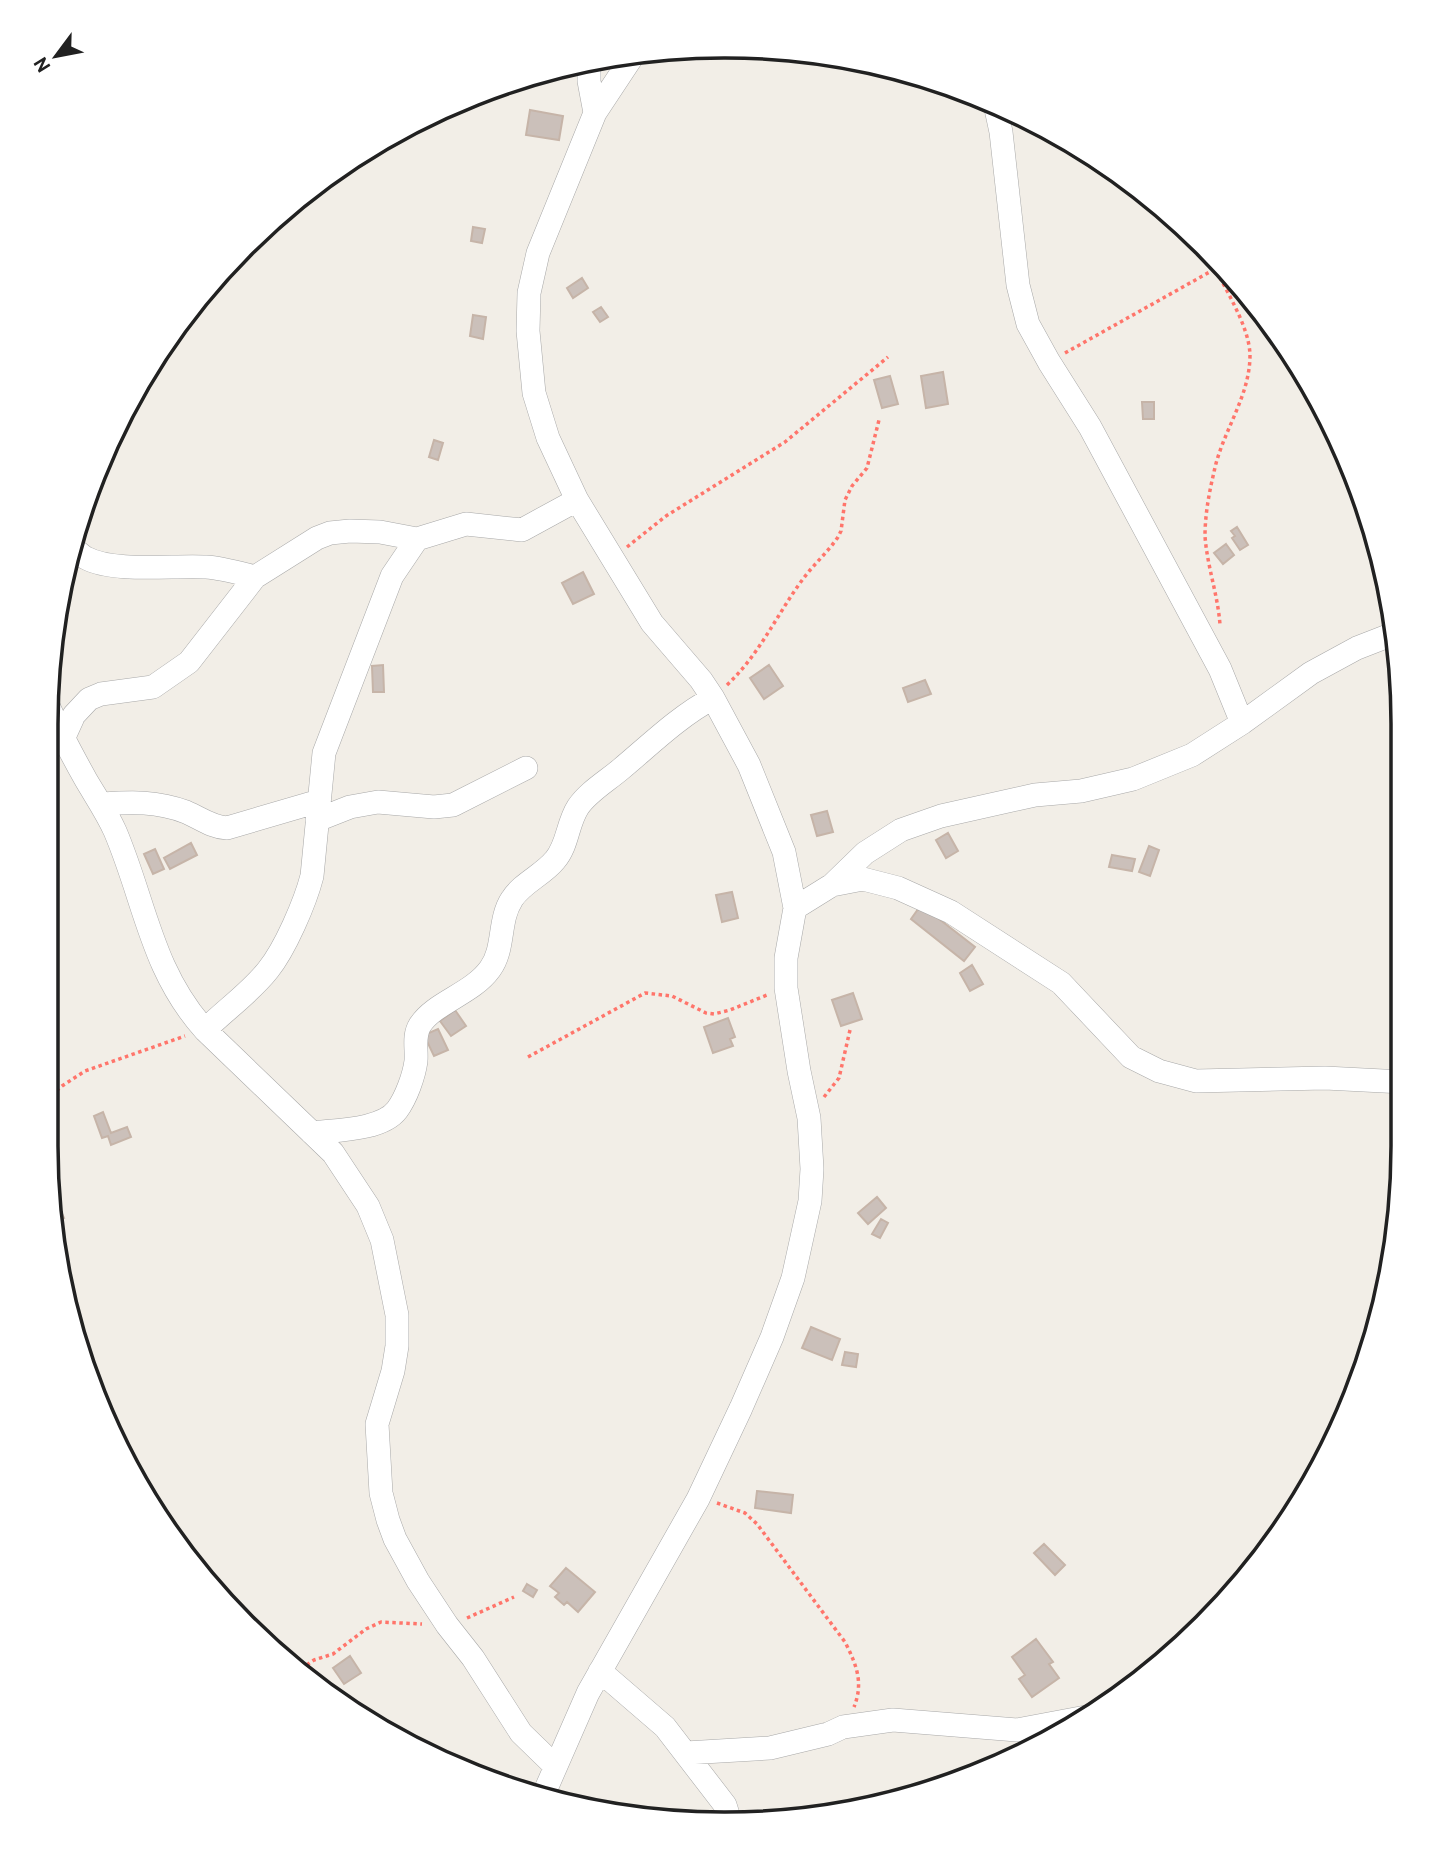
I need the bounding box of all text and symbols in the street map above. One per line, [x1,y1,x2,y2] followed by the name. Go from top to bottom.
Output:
[21,21,91,91] north arrow
[29,52,57,76] text: N

